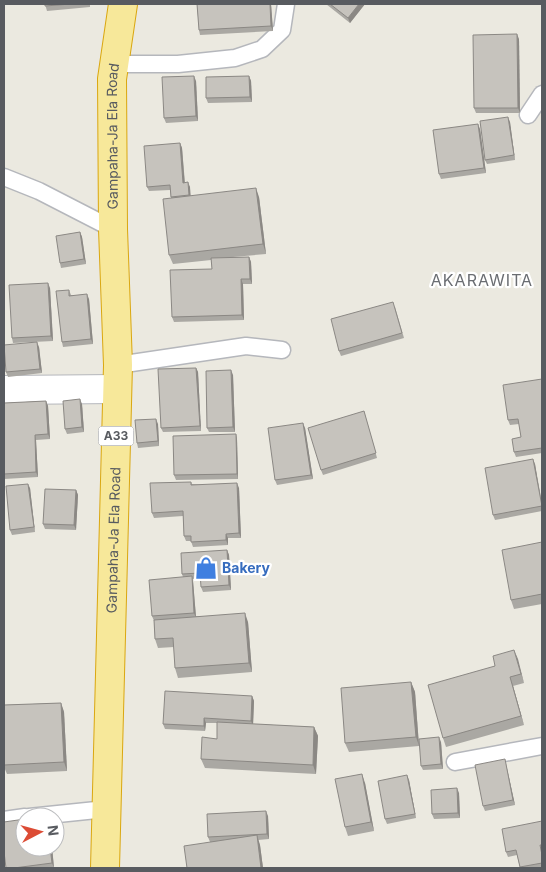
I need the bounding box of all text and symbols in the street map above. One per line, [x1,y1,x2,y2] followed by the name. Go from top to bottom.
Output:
[103,62,122,210] street label: Gampaha-Ja Ela Road
[431,270,533,290] district label: AKARAWITA
[98,426,134,446] road number: A33
[103,467,123,613] street label: Gampaha-Ja Ela Road
[193,555,219,581] shop icon: Bakery
[222,559,270,576] place label: Bakery
[15,807,65,857] north arrow
[44,824,62,837] text: N

